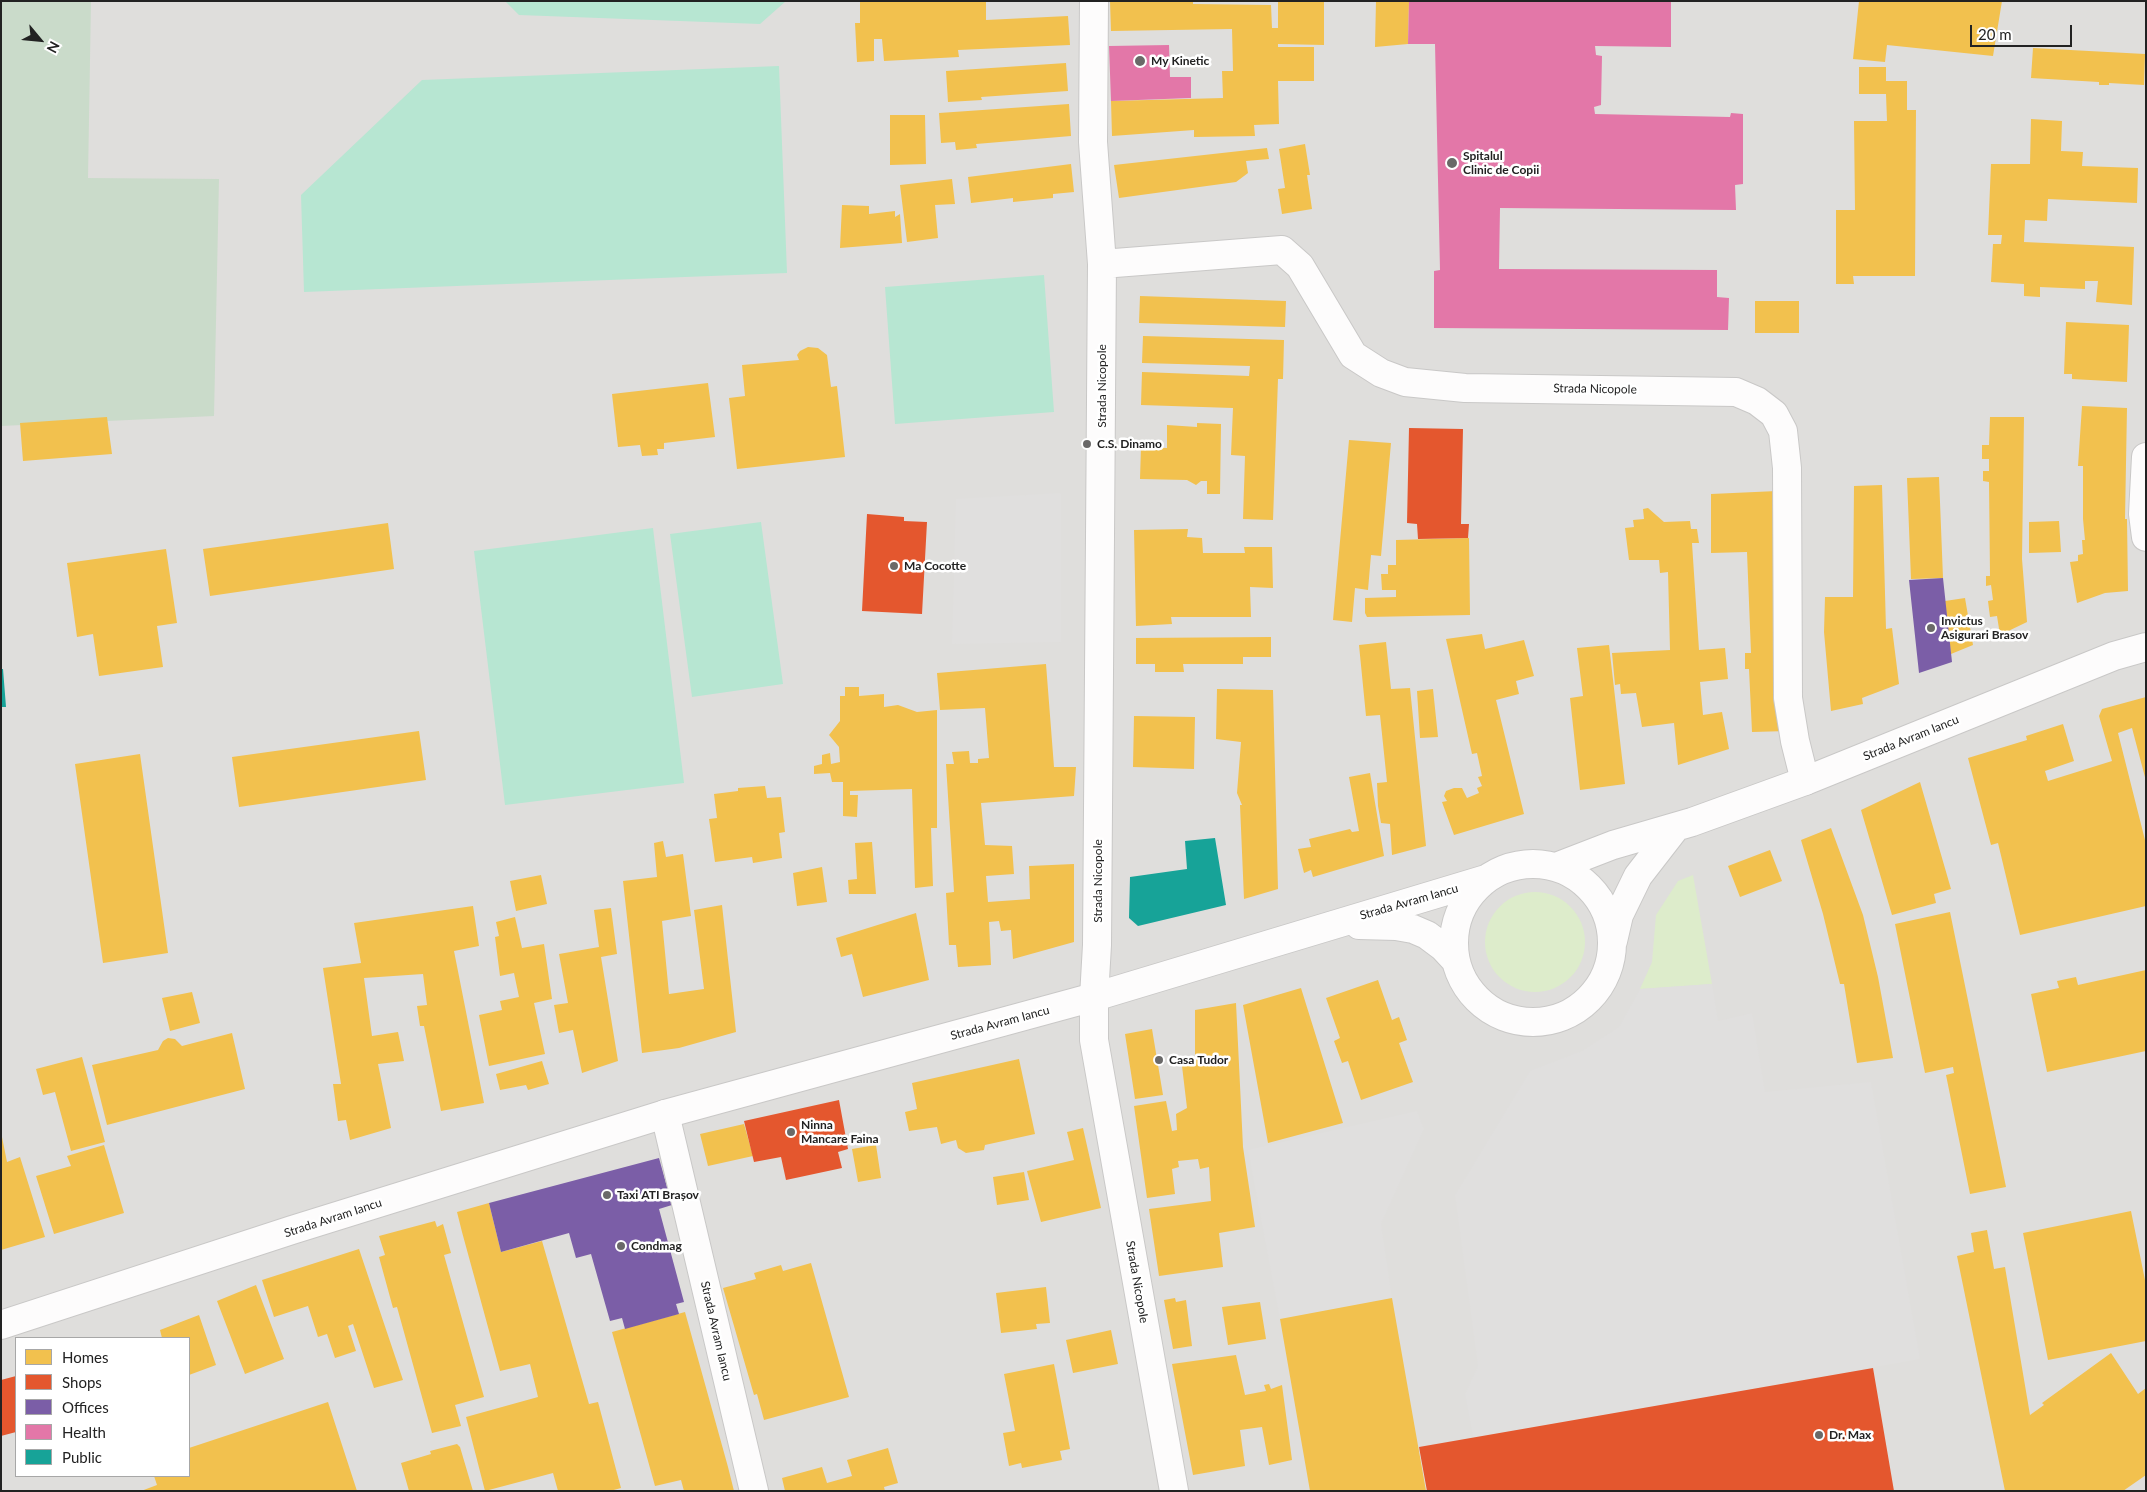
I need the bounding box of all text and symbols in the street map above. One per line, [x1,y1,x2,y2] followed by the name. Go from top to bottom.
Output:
[15,15,65,65] north arrow
[1972,15,2074,47] scale bar
[1978,25,2012,43] text: 20 m
[44,39,64,56] text: N
[1133,54,1147,68] marker: My Kinetic
[1151,54,1209,68] place label: My Kinetic
[1463,149,1539,177] place label: Spitalul Clinic de Copii
[1445,156,1459,170] marker: Spitalul Clinic de Copii
[1095,344,1109,428] street label: Strada Nicopole
[1553,381,1637,397] street label: Strada Nicopole
[1097,437,1162,451] place label: C.S. Dinamo
[1081,438,1093,450] marker: C.S. Dinamo
[904,559,966,573] place label: Ma Cocotte
[888,560,900,572] marker: Ma Cocotte
[1941,614,2028,642] place label: Invictus Asigurari Brasov
[1925,622,1937,634] marker: Invictus Asigurari Brasov
[1861,712,1961,764] street label: Strada Avram Iancu
[1091,839,1105,923] street label: Strada Nicopole
[1358,881,1460,923] street label: Strada Avram Iancu
[949,1003,1051,1043] street label: Strada Avram Iancu
[1169,1053,1228,1067] place label: Casa Tudor
[1153,1054,1165,1066] marker: Casa Tudor
[801,1118,879,1146] place label: Ninna Mancare Faina
[785,1126,797,1138] marker: Ninna Mancare Faina
[617,1188,699,1202] place label: Taxi ATI Brașov
[601,1189,613,1201] marker: Taxi ATI Brașov
[282,1195,384,1241] street label: Strada Avram Iancu
[631,1239,682,1253] place label: Condmag
[615,1240,627,1252] marker: Condmag
[1123,1240,1151,1324] street label: Strada Nicopole
[698,1280,734,1382] street label: Strada Avram Iancu
[15,1337,190,1477] legend
[62,1348,108,1366] text: Homes
[62,1373,102,1391] text: Shops
[62,1398,109,1416] text: Offices
[62,1423,106,1441] text: Health
[1829,1428,1871,1442] place label: Dr. Max
[1813,1429,1825,1441] marker: Dr. Max
[62,1448,102,1466] text: Public

